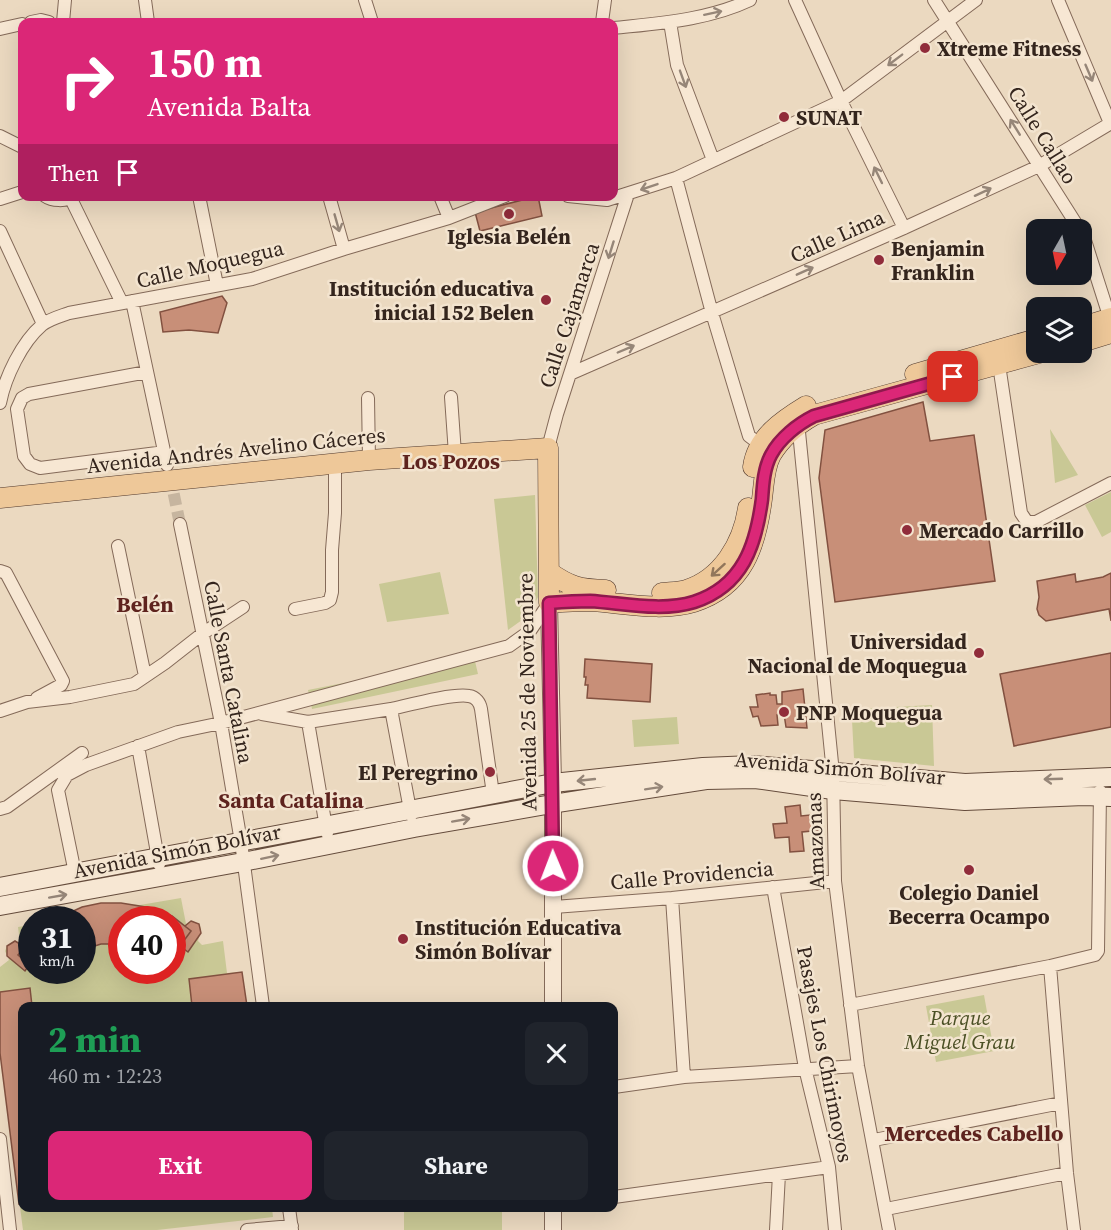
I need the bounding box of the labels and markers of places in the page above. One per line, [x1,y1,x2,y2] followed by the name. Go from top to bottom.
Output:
[937,34,1082,63] place label: Xtreme Fitness
[918,41,932,55] marker: Xtreme Fitness
[796,103,862,132] place label: SUNAT
[777,110,791,124] marker: SUNAT
[502,207,516,221] marker: Iglesia Belén
[447,222,571,251] place label: Iglesia Belén
[891,234,985,287] place label: Benjamin Franklin
[872,253,886,267] marker: Benjamin Franklin
[329,274,535,327] place label: Institución educativa inicial 152 Belen
[539,293,553,307] marker: Institución educativa inicial 152 Belen
[927,351,978,402] pin
[919,516,1084,545] place label: Mercado Carrillo
[900,523,914,537] marker: Mercado Carrillo
[748,627,968,680] place label: Universidad Nacional de Moquegua
[972,646,986,660] marker: Universidad Nacional de Moquegua
[796,698,943,727] place label: PNP Moquegua
[777,705,791,719] marker: PNP Moquegua
[358,758,478,787] place label: El Peregrino
[483,765,497,779] marker: El Peregrino
[962,863,976,877] marker: Colegio Daniel Becerra Ocampo
[888,878,1050,931] place label: Colegio Daniel Becerra Ocampo
[415,913,622,966] place label: Institución Educativa Simón Bolívar
[396,932,410,946] marker: Institución Educativa Simón Bolívar

